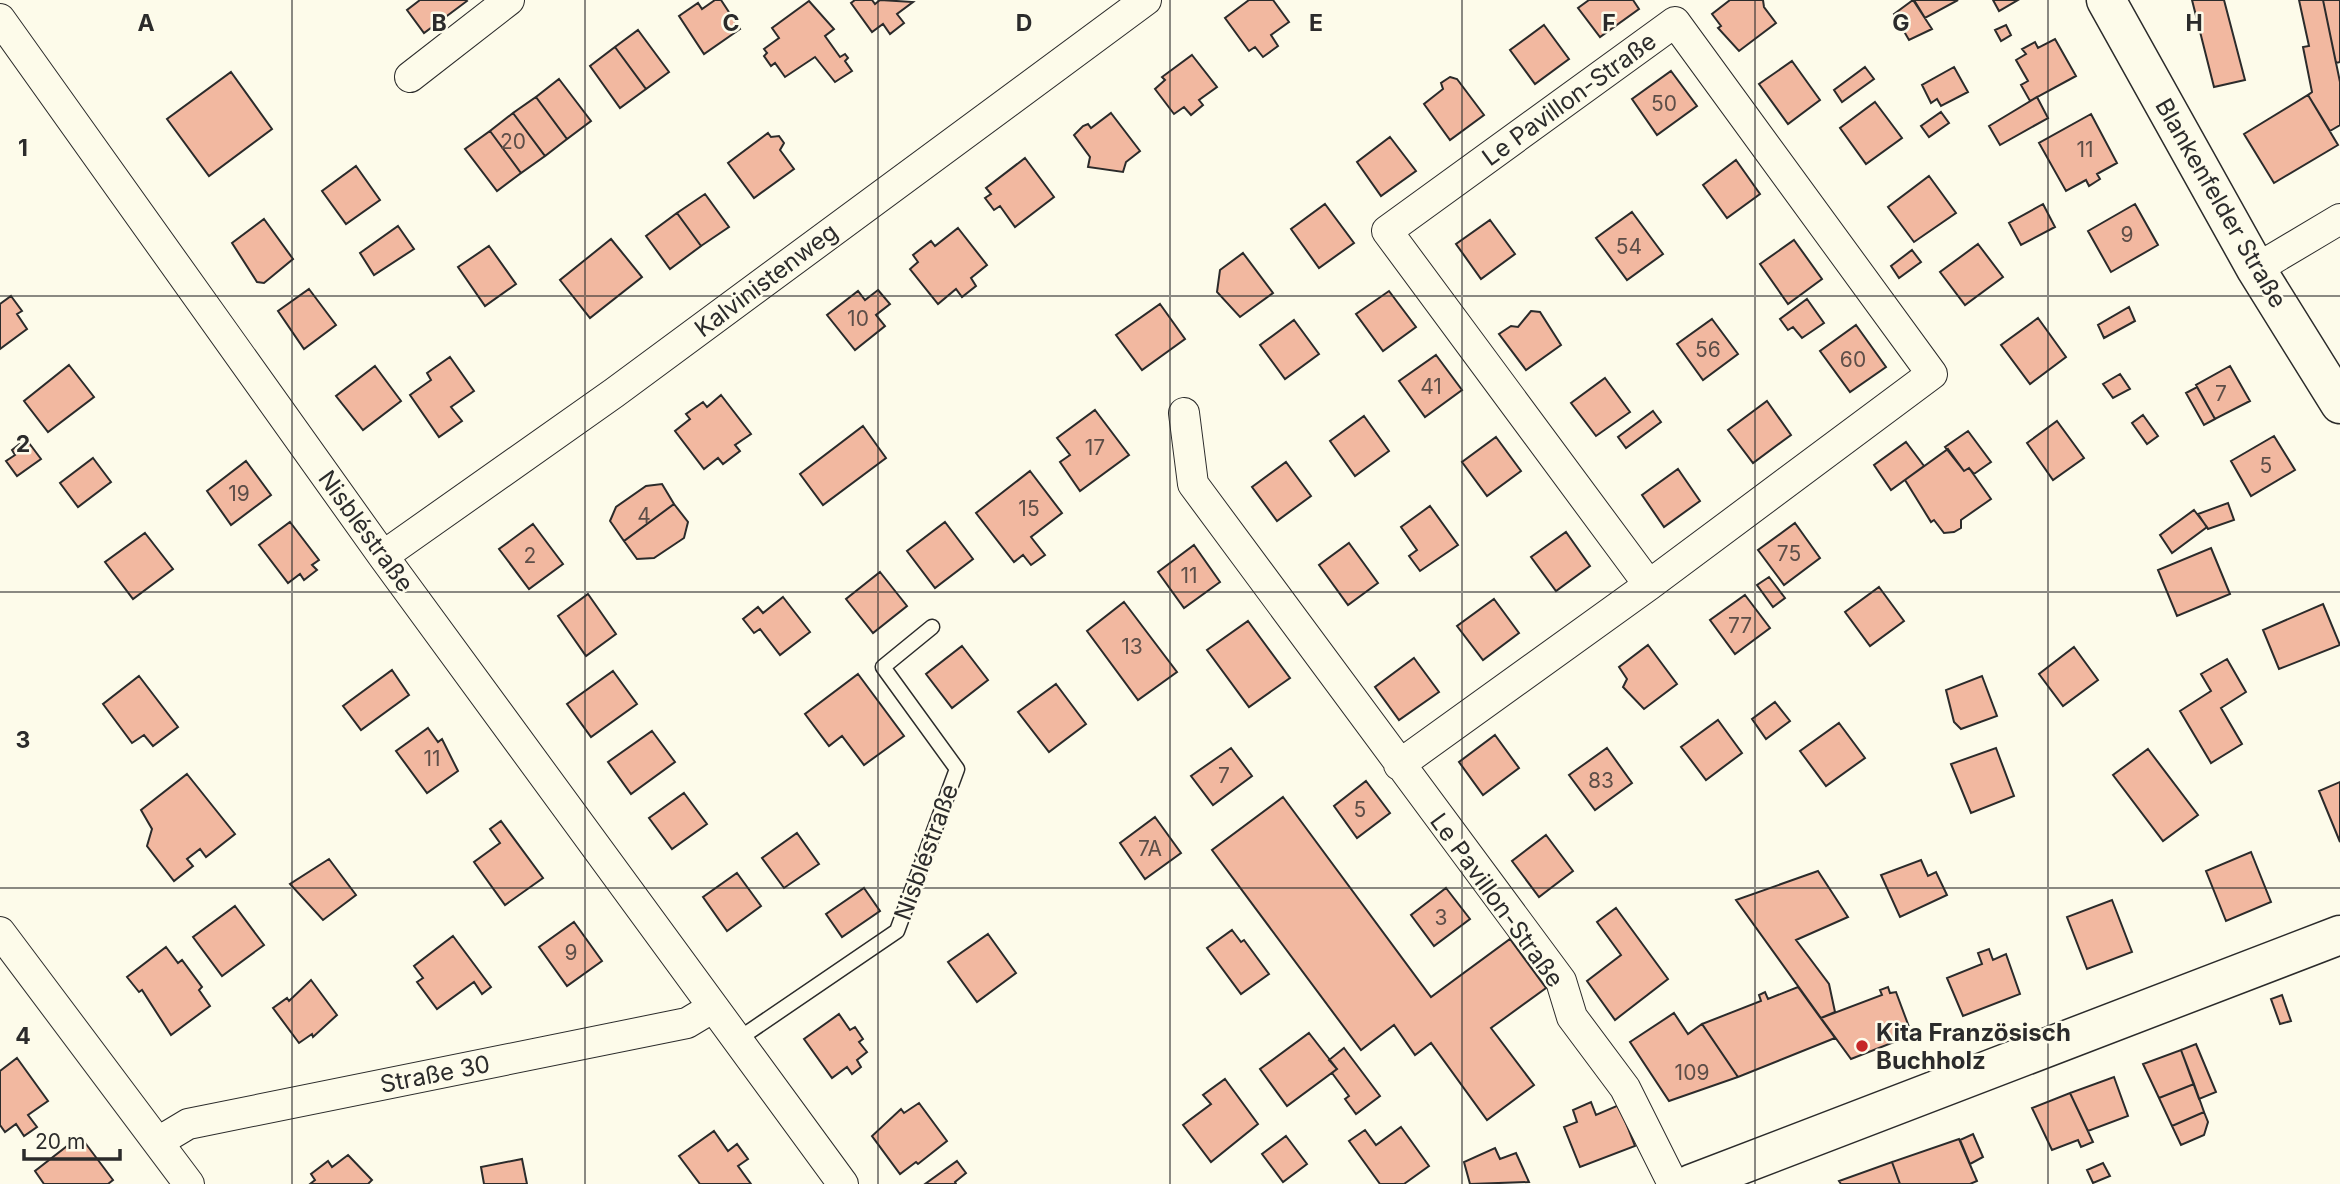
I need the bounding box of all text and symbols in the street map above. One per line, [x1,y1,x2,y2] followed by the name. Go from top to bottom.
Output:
[137,9,155,37] text: A
[431,9,447,37] text: B
[722,9,740,37] text: C
[1016,9,1032,37] text: D
[1309,9,1323,37] text: E
[1602,9,1616,37] text: F
[1892,9,1910,37] text: G
[2185,9,2203,37] text: H
[1476,26,1662,172] street label: Le Pavillon-Straße
[1651,91,1677,116] house number: 50
[2149,93,2293,313] street label: Blankenfelder Straße
[500,129,526,154] house number: 20
[18,134,28,162] text: 1
[2076,137,2094,162] house number: 11
[689,217,843,343] street label: Kalvinistenweg
[2120,222,2134,247] house number: 9
[1616,234,1642,259] house number: 54
[847,306,869,331] house number: 10
[1695,337,1721,362] house number: 56
[1840,347,1866,372] house number: 60
[1420,374,1442,399] house number: 41
[2215,381,2227,406] house number: 7
[16,430,30,458] text: 2
[1085,435,1105,460] house number: 17
[2260,453,2272,478] house number: 5
[312,465,420,597] street label: Nisbléstraße
[228,481,250,506] house number: 19
[1018,496,1040,521] house number: 15
[637,503,651,528] house number: 4
[1777,541,1801,566] house number: 75
[524,543,536,568] house number: 2
[1180,563,1198,588] house number: 11
[1728,613,1752,638] house number: 77
[1121,634,1143,659] house number: 13
[16,726,30,754] text: 3
[423,746,441,771] house number: 11
[1218,763,1230,788] house number: 7
[1588,768,1614,793] house number: 83
[888,780,964,924] street label: Nisbléstraße
[1354,797,1366,822] house number: 5
[1424,807,1570,993] street label: Le Pavillon-Straße
[1138,836,1162,861] house number: 7A
[1435,905,1447,930] house number: 3
[564,940,578,965] house number: 9
[1876,1018,2071,1075] place label: Kita Französisch Buchholz
[15,1022,31,1050] text: 4
[1854,1038,1870,1054] marker: Kita Französisch Buchholz
[378,1049,492,1099] street label: Straße 30
[1675,1060,1709,1085] house number: 109
[24,1118,121,1162] scale bar
[35,1129,85,1154] text: 20 m

